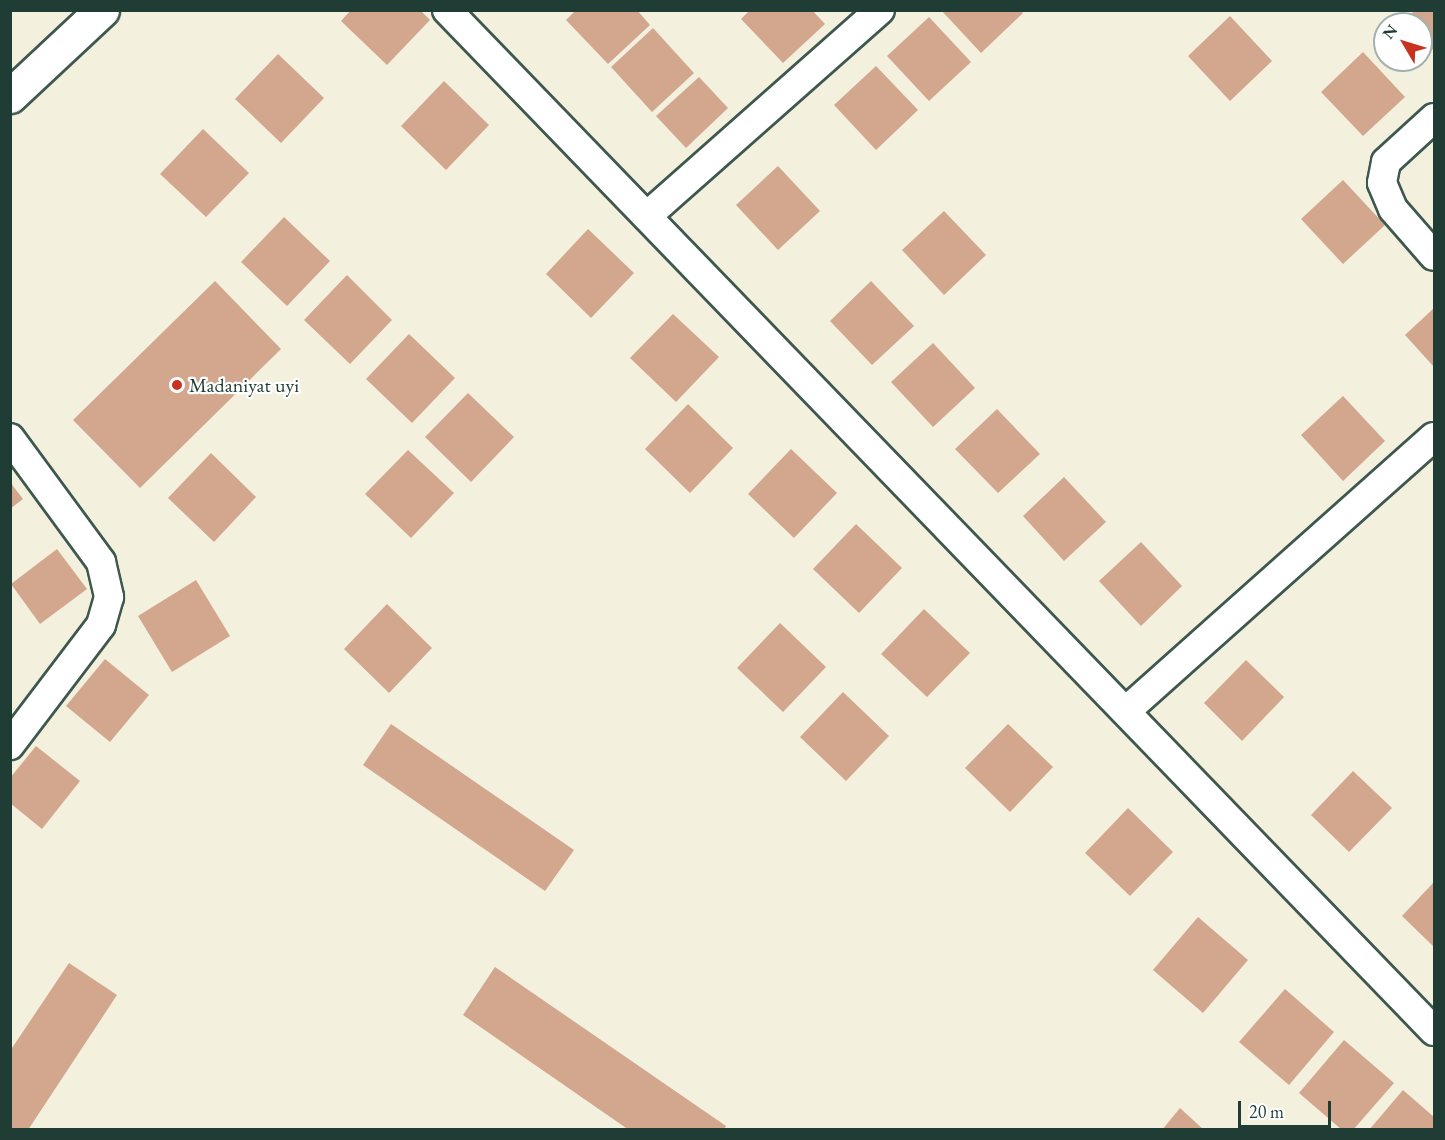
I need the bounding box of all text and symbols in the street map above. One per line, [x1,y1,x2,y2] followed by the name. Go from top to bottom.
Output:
[1373,12,1433,72] north arrow
[1378,20,1402,43] text: N
[189,373,299,397] place label: Madaniyat uyi
[170,378,184,392] marker: Madaniyat uyi
[1241,1089,1334,1127] scale bar
[1249,1100,1284,1123] text: 20 m

